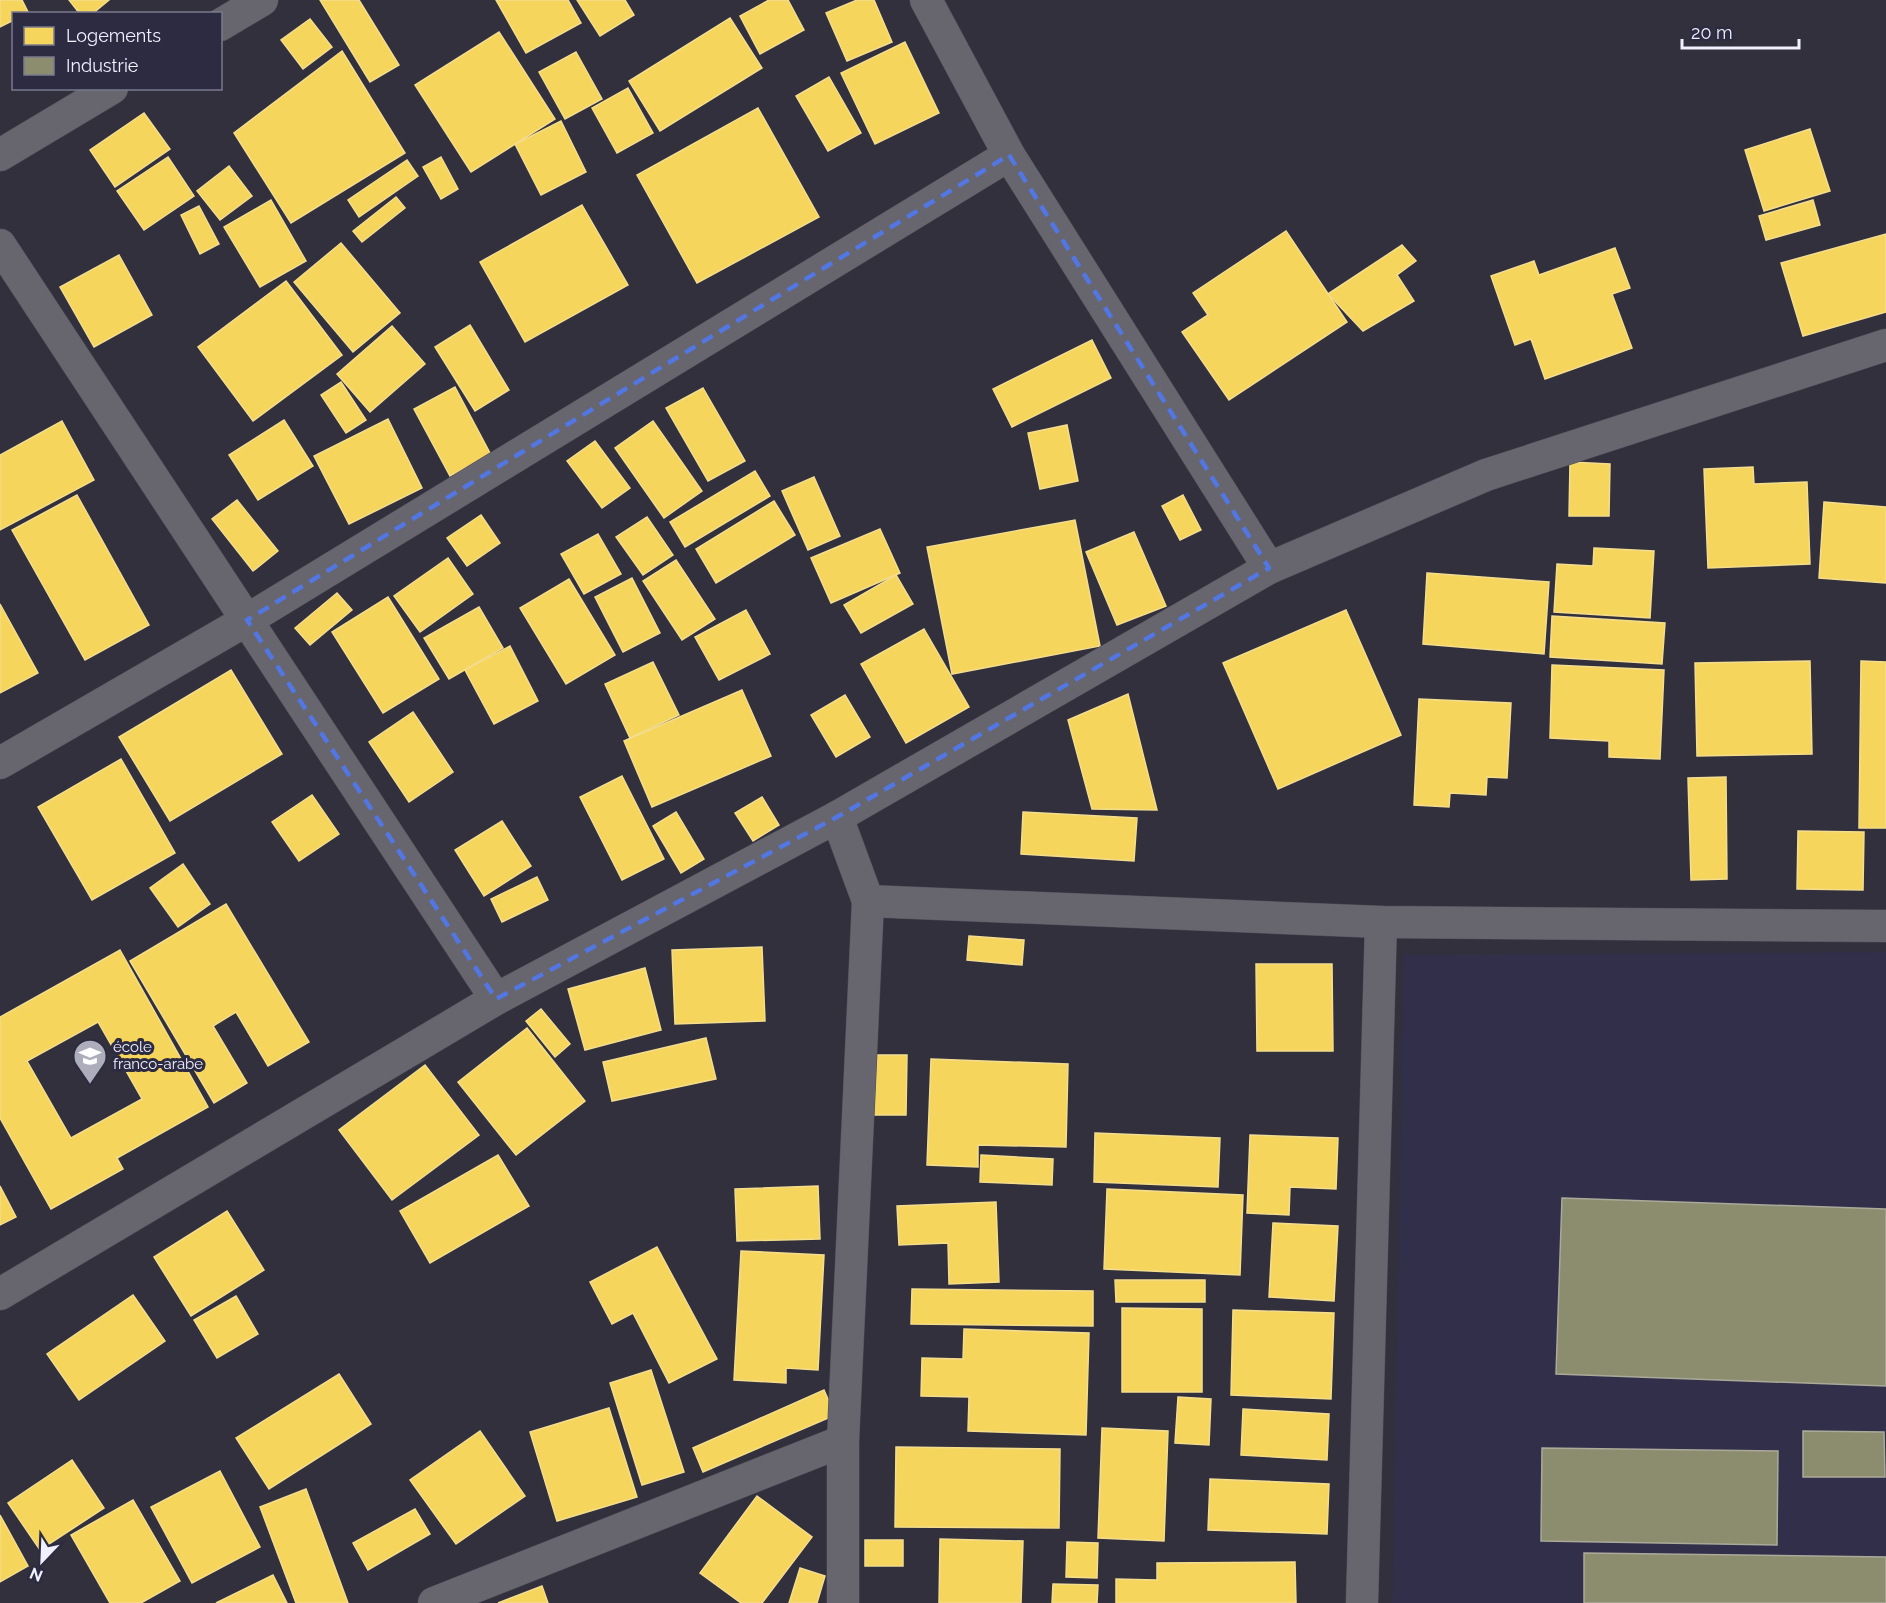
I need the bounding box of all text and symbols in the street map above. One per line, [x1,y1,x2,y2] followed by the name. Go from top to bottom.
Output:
[12,12,222,90] legend
[1682,12,1799,50] scale bar
[1691,22,1733,43] text: 20 m
[66,25,161,46] text: Logements
[66,55,139,76] text: Industrie
[72,1038,108,1085] school or university icon: école franco-arabe
[113,1038,203,1073] place label: école franco-arabe
[12,1531,72,1591] north arrow
[27,1563,46,1585] text: N

